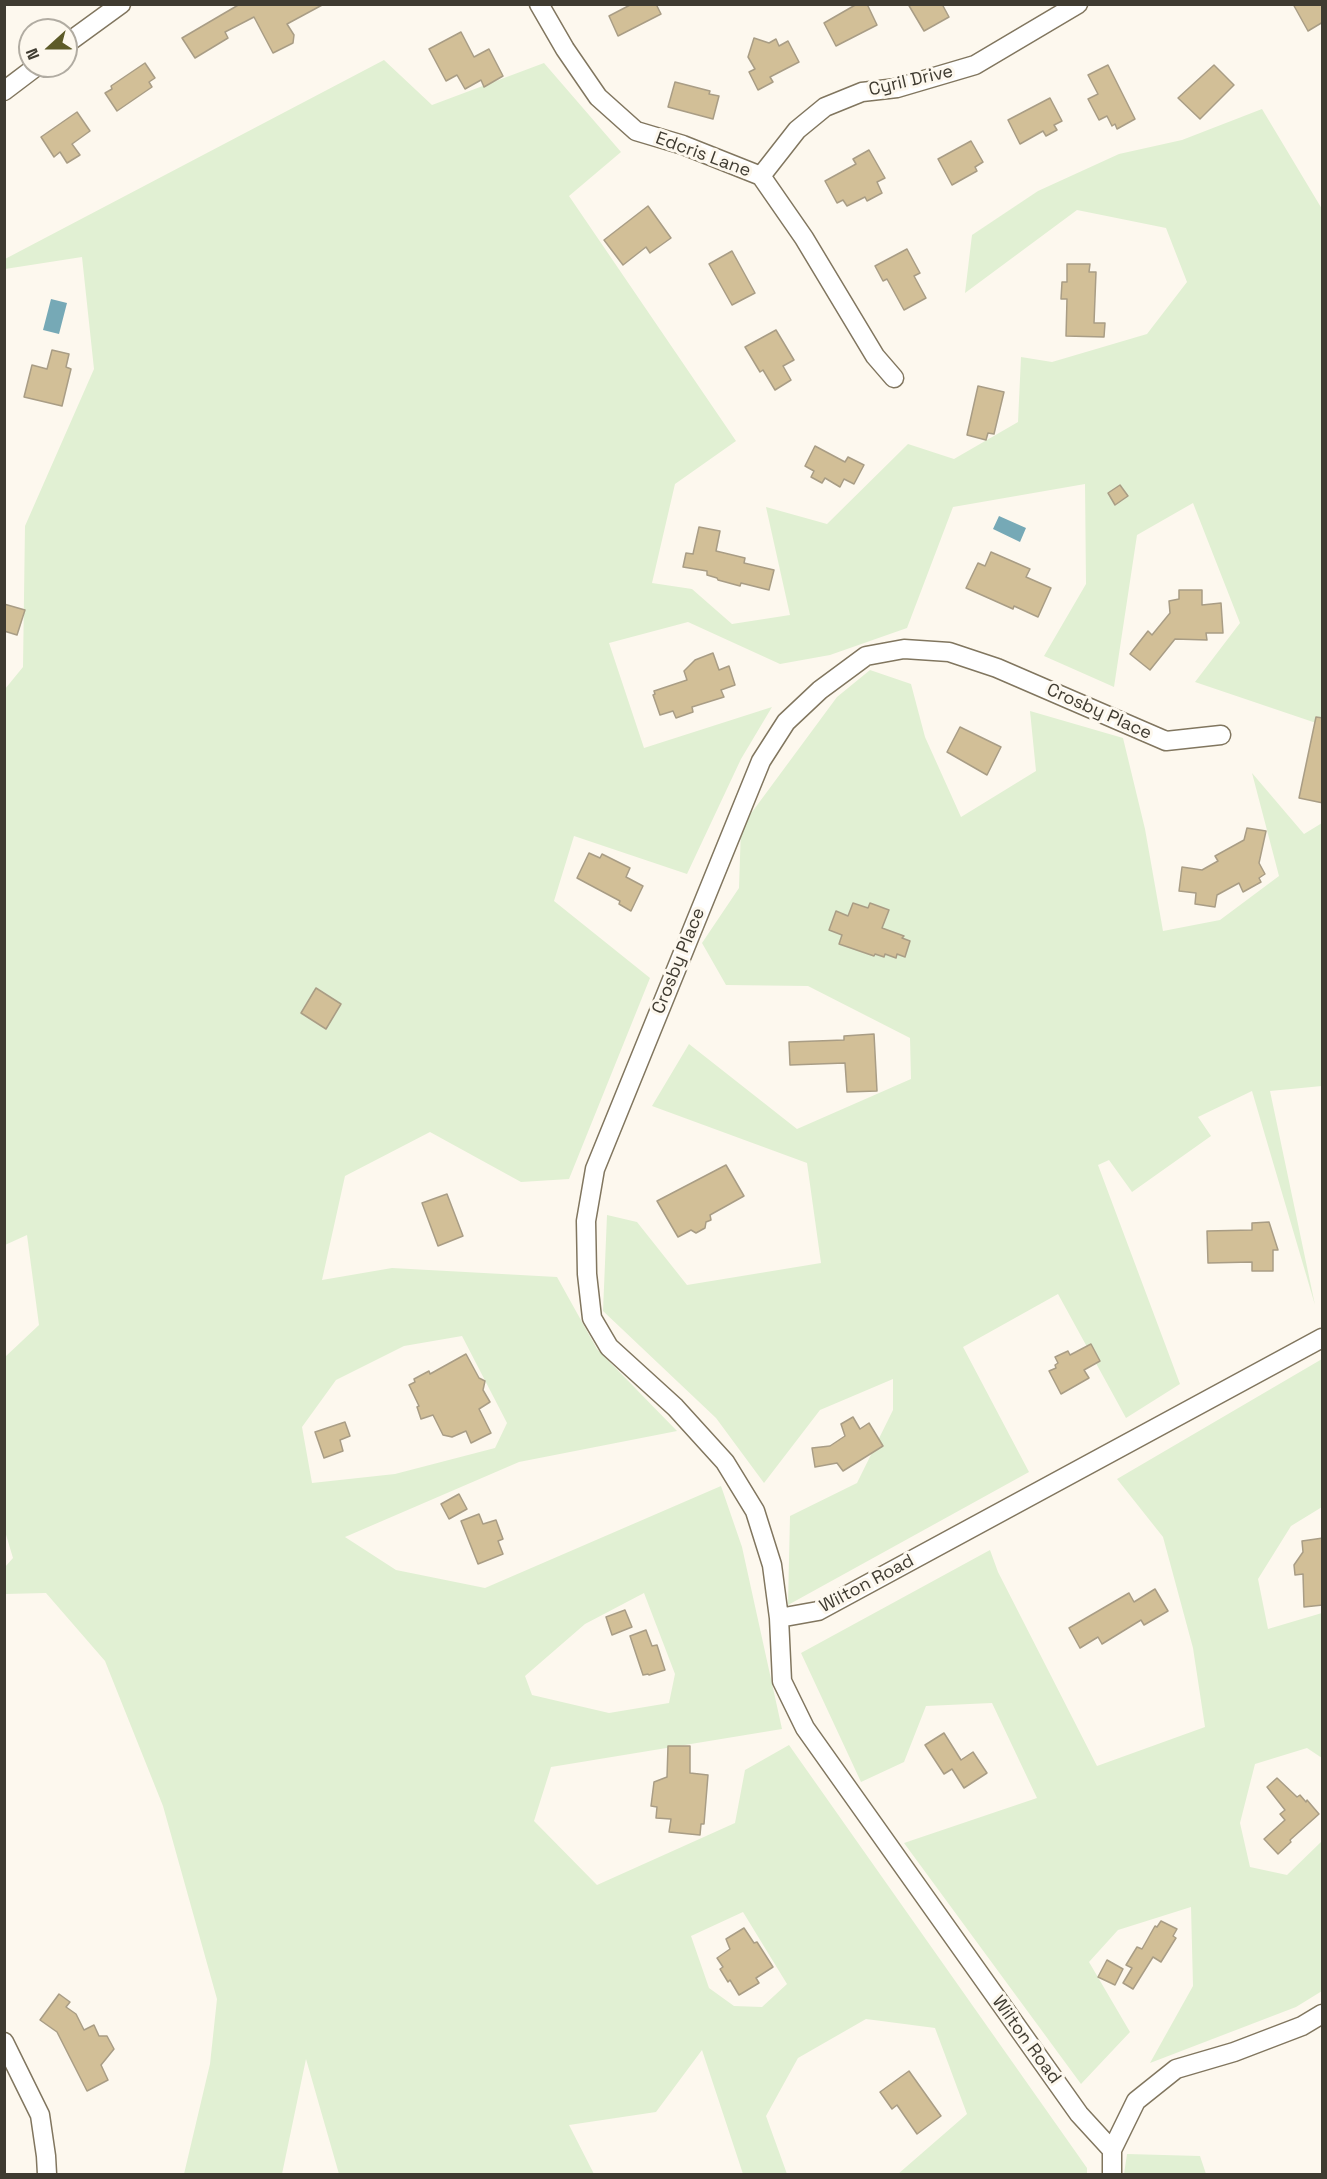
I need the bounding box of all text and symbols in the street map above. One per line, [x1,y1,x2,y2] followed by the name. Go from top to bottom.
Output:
[18,18,78,78] north arrow
[21,45,44,63] text: N
[867,61,955,101] street label: Cyril Drive
[652,128,754,182] street label: Edcris Lane
[1043,679,1155,745] street label: Crosby Place
[648,905,710,1017] street label: Crosby Place
[816,1550,918,1618] street label: Wilton Road
[987,1992,1065,2088] street label: Wilton Road

